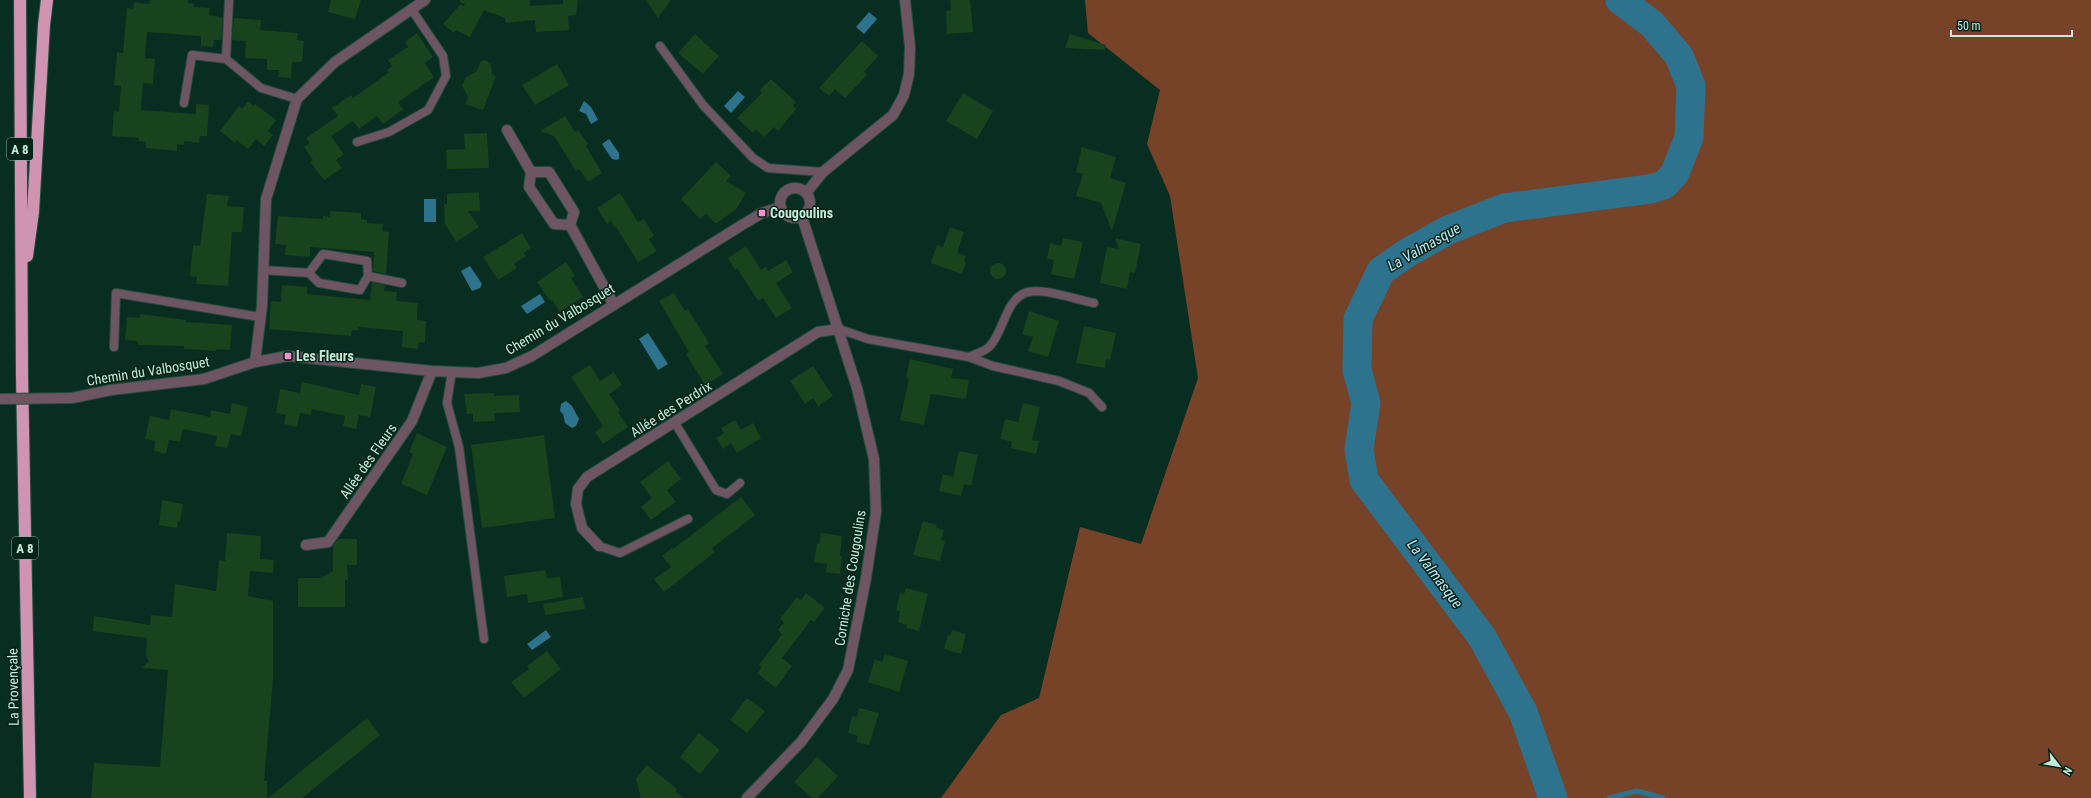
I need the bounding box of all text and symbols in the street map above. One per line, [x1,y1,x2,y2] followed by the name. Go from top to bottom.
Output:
[1951,12,2072,38] scale bar
[1957,19,1981,33] text: 50 m
[7,138,33,160] road number: A 8
[770,205,833,221] place label: Cougoulins
[757,208,767,218] marker: Cougoulins
[1384,219,1464,275] water label: La Valmasque
[503,280,617,358] street label: Chemin du Valbosquet
[296,348,354,364] place label: Les Fleurs
[283,351,293,361] marker: Les Fleurs
[85,353,211,389] street label: Chemin du Valbosquet
[627,378,715,440] street label: Allée des Perdrix
[336,420,400,502] street label: Allée des Fleurs
[831,509,869,647] street label: Corniche des Cougoulins
[1403,536,1467,612] water label: La Valmasque
[12,537,38,559] road number: A 8
[4,648,22,726] street label: La Provençale
[2039,746,2079,786] north arrow
[2060,765,2074,777] text: N

